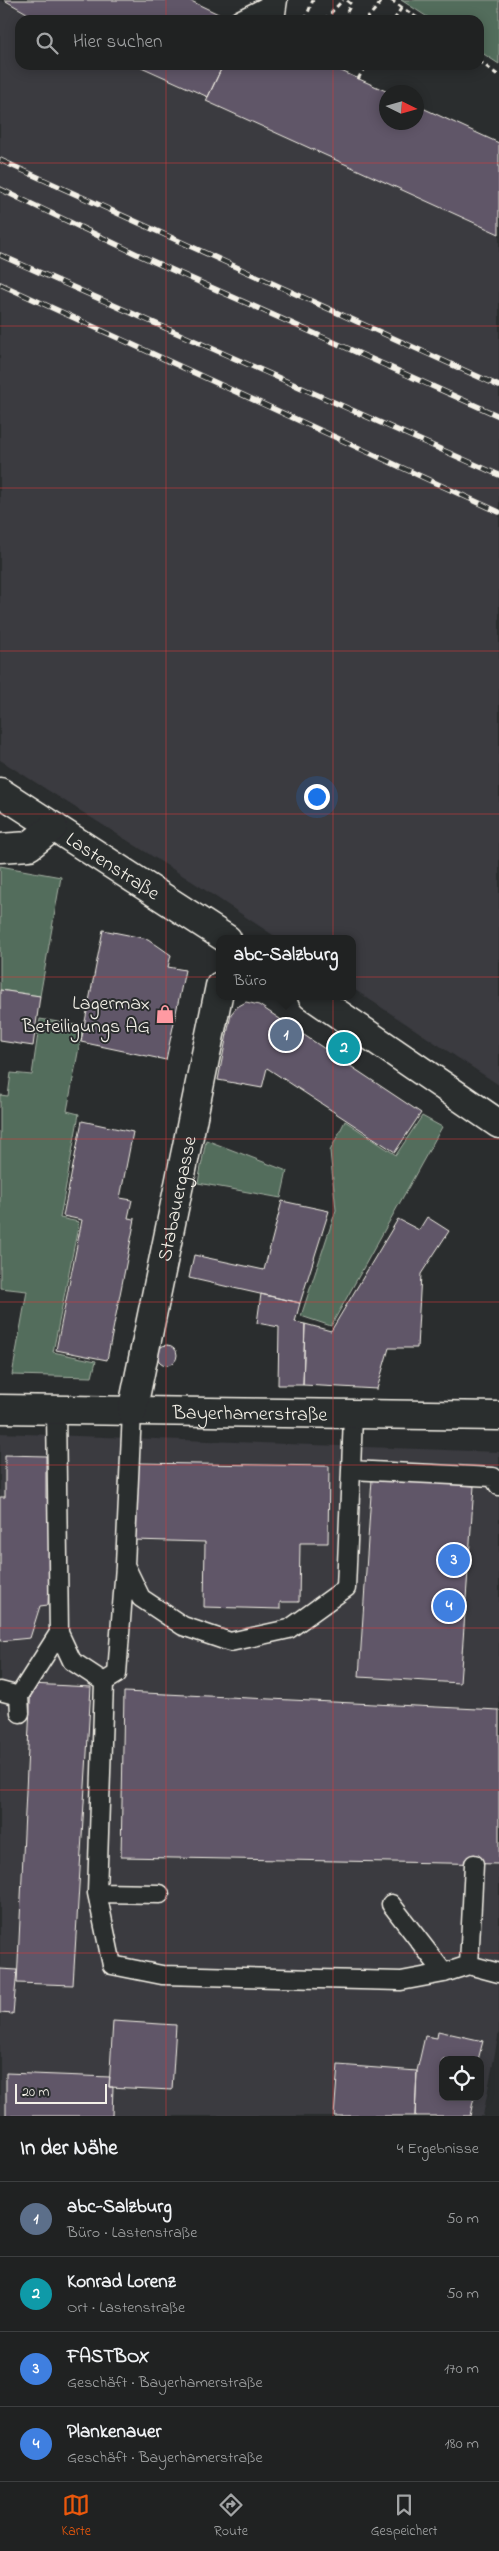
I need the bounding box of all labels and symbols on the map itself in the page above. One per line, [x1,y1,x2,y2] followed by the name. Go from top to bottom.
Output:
[379,85,424,130] north arrow
[304,784,330,810] your location
[59,826,165,909] street label: Lastenstraße
[21,990,150,1043] place label: Lagermax Beteiligungs AG
[154,1003,176,1025] shop icon: Lagermax Beteiligungs AG
[270,1016,302,1054] pin: 1
[328,1029,360,1067] pin: 2
[151,1134,206,1264] street label: Stabauergasse
[171,1399,328,1431] street label: Bayerhamerstraße
[438,1541,470,1579] pin: 3
[433,1587,465,1625] pin: 4
[15,2081,108,2104] scale bar

